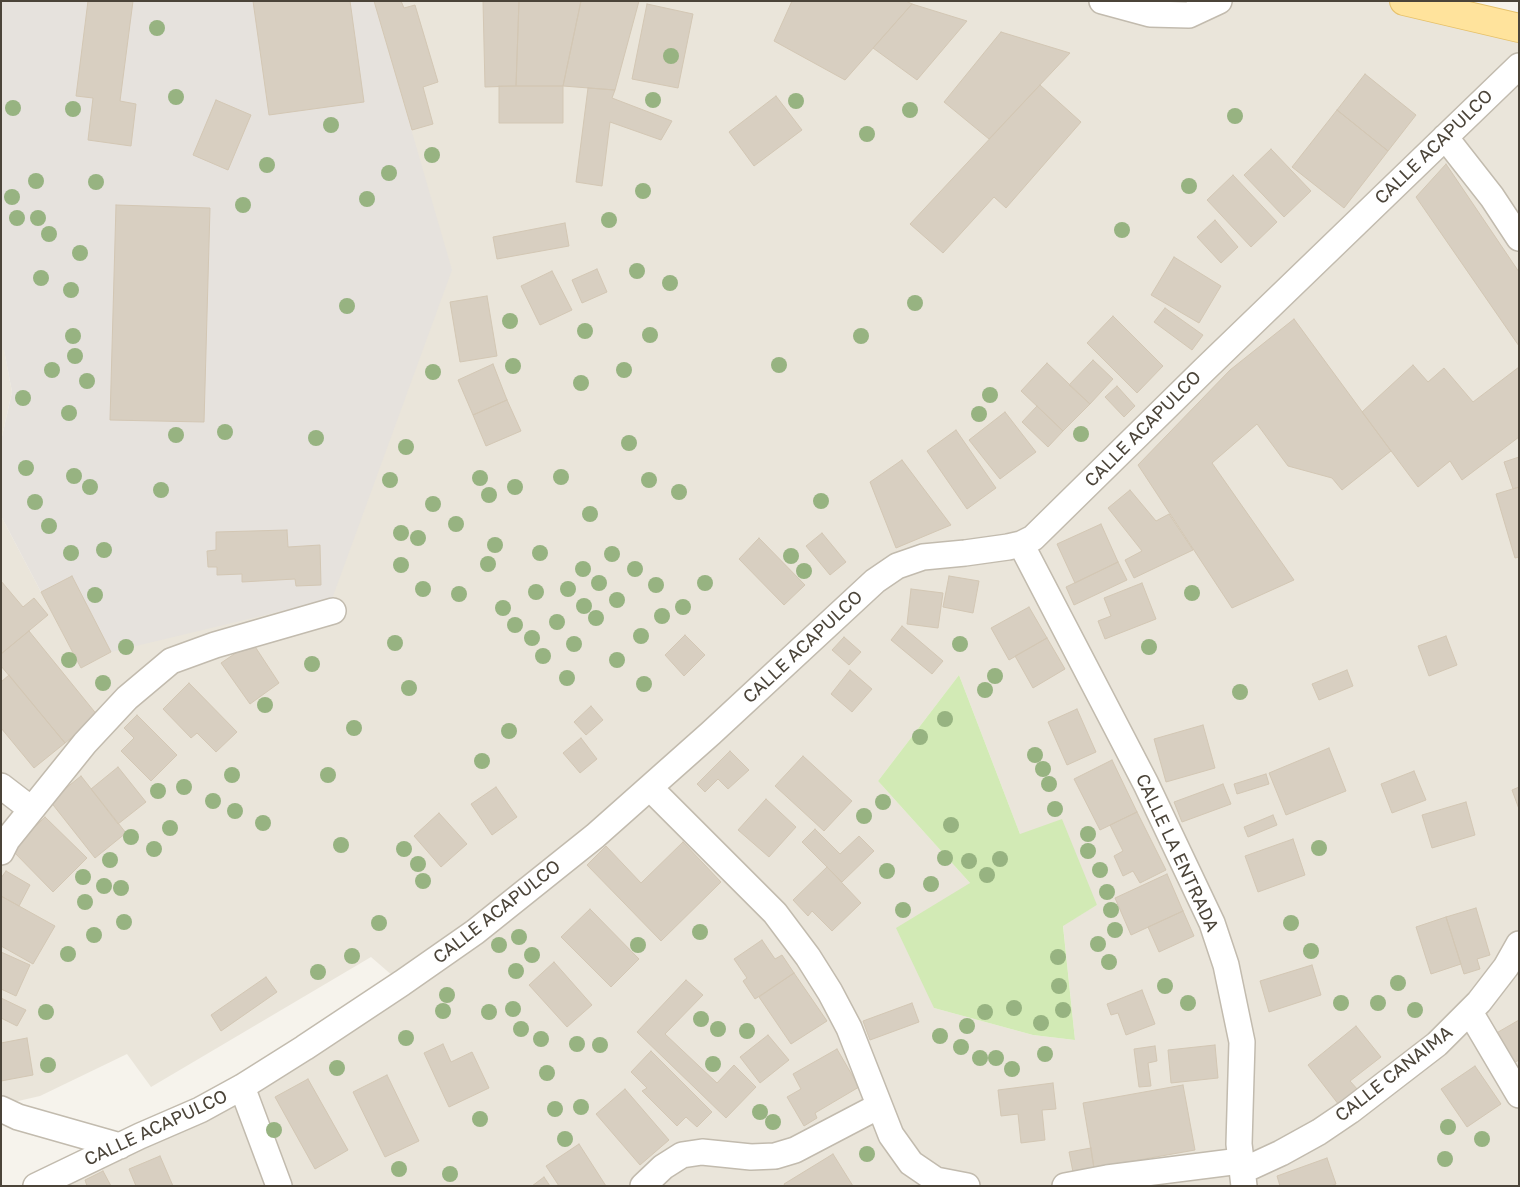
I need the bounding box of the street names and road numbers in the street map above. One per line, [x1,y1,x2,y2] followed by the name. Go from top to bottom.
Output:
[1371,85,1497,209] street label: CALLE ACAPULCO
[1080,366,1206,492] street label: CALLE ACAPULCO
[739,586,867,708] street label: CALLE ACAPULCO
[1131,771,1223,935] street label: CALLE LA ENTRADA
[429,856,565,968] street label: CALLE ACAPULCO
[1331,1022,1457,1126] street label: CALLE CANAIMA
[81,1085,231,1171] street label: CALLE ACAPULCO

